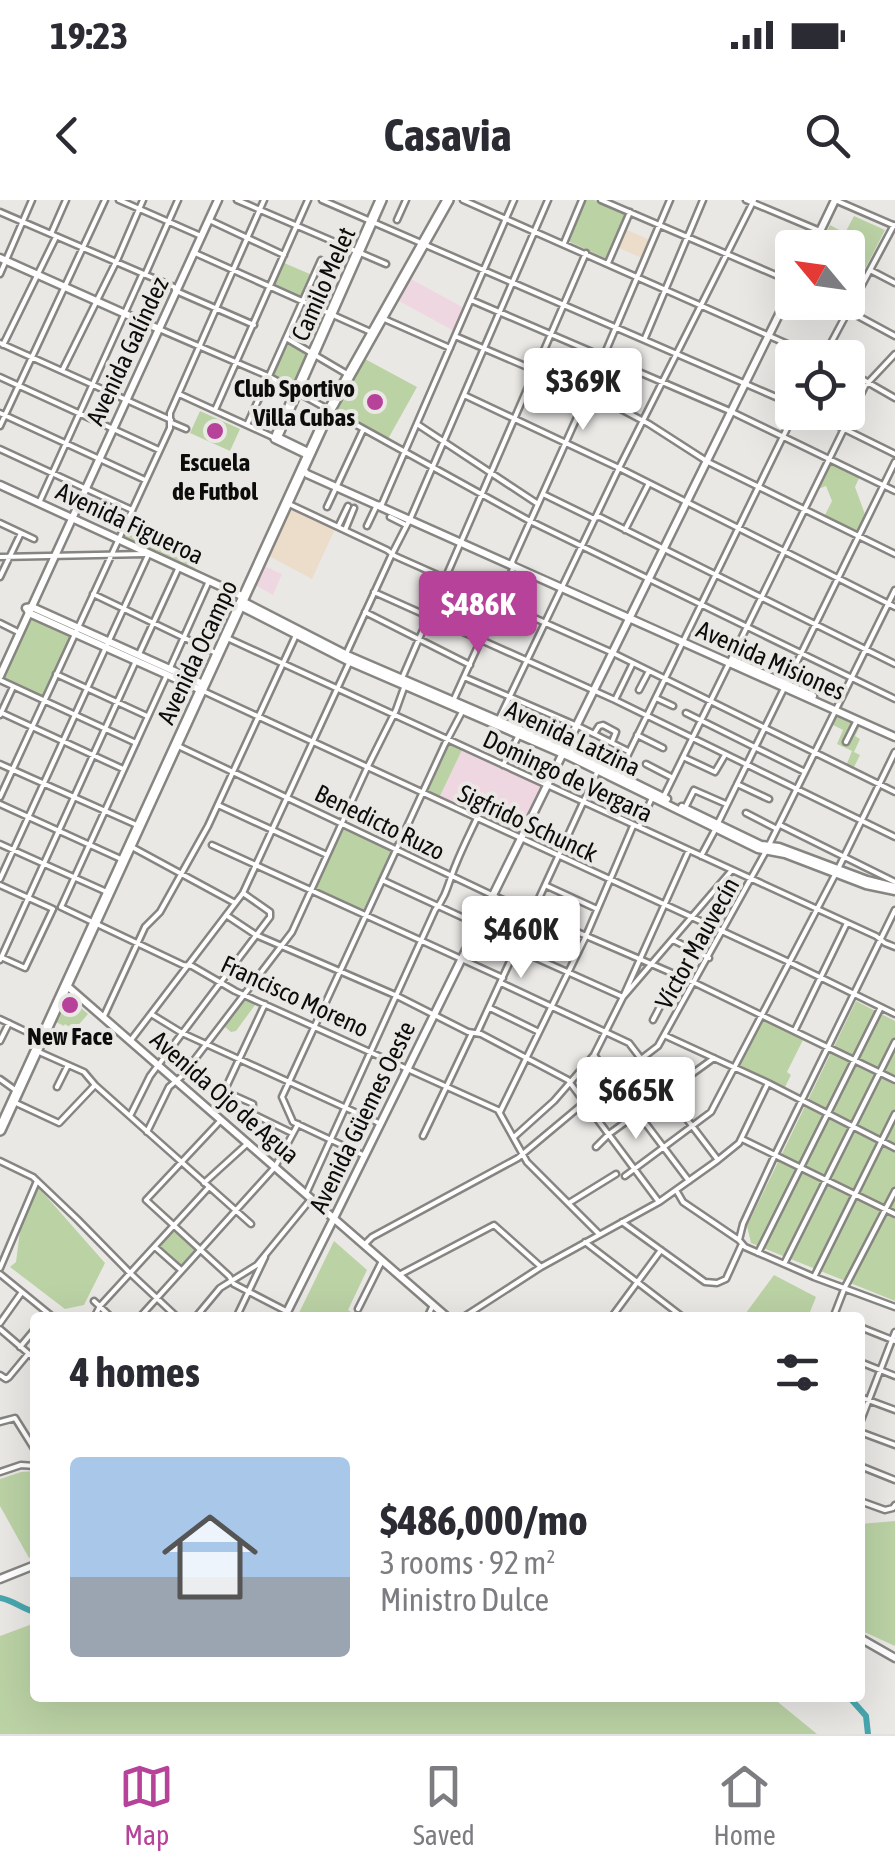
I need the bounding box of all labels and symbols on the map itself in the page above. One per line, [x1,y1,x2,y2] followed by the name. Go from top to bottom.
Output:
[286,223,360,345] street label: Camilo Melet
[775,230,865,320] north arrow
[80,273,174,429] street label: Avenida Galíndez
[513,348,653,433] pin: $369K
[234,374,355,431] place label: Club Sportivo Villa Cubas
[364,391,386,413] marker: Club Sportivo Villa Cubas
[204,420,226,442] marker: Escuela de Futbol
[172,448,258,505] place label: Escuela de Futbol
[52,477,208,569] street label: Avenida Figueroa
[408,571,548,656] pin: $486K
[151,576,243,728] street label: Avenida Ocampo
[692,615,850,705] street label: Avenida Misiones
[501,695,645,781] street label: Avenida Latzina
[479,725,657,827] street label: Domingo de Vergara
[311,779,449,865] street label: Benedicto Ruzo
[454,779,602,867] street label: Sigfrido Schunck
[649,873,745,1013] street label: Víctor Mauvecín
[451,896,591,981] pin: $460K
[217,950,373,1042] street label: Francisco Moreno
[59,994,81,1016] marker: New Face
[303,1017,421,1217] street label: Avenida Güemes Oeste
[27,1022,113,1050] place label: New Face
[145,1025,305,1169] street label: Avenida Ojo de Agua
[566,1057,706,1142] pin: $665K

